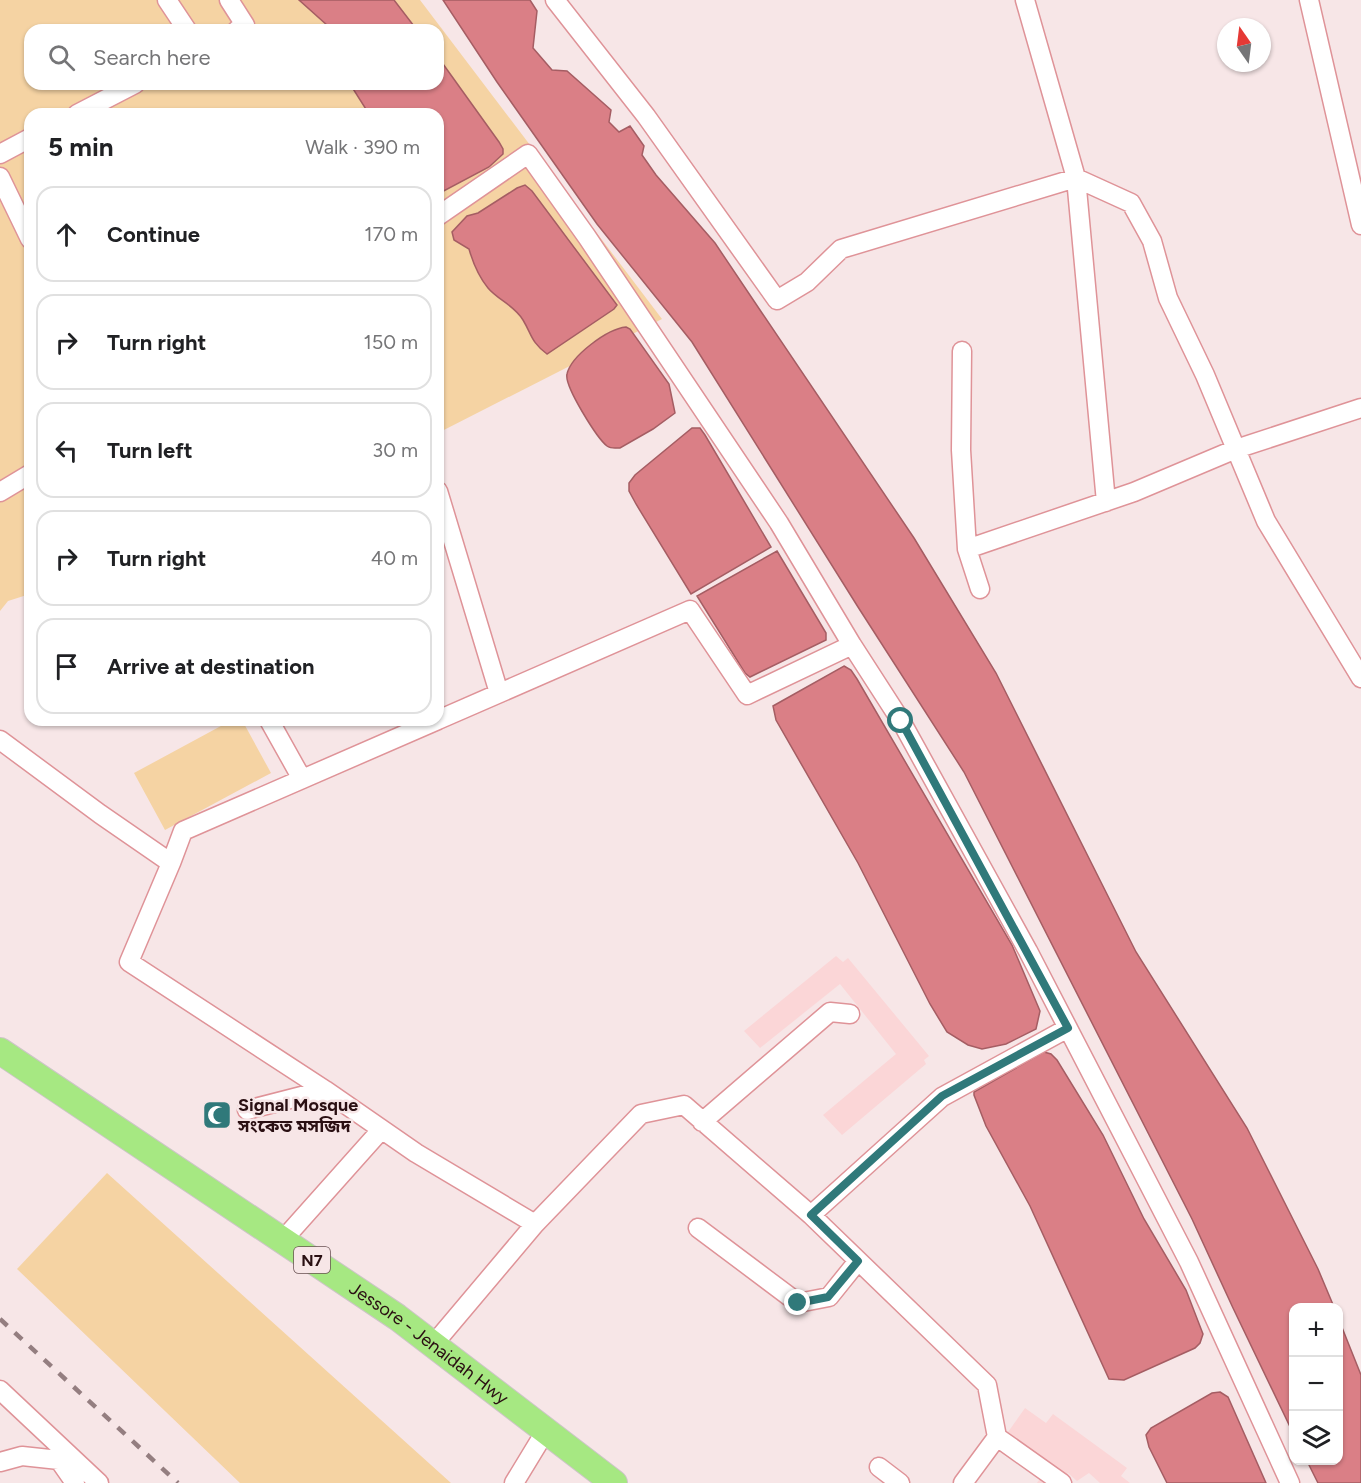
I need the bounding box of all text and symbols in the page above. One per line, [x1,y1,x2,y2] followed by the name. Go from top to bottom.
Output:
[1217,18,1271,72] north arrow
[24,24,444,90] search box
[45,41,78,74] icon: search
[93,44,211,71] text: Search here
[48,131,114,163] text: 5 min
[305,135,420,159] text: Walk · 390 m
[50,218,83,251] icon: ahead
[107,221,200,248] text: Continue
[364,222,418,246] text: 170 m
[50,326,83,359] icon: right
[107,329,206,356] text: Turn right
[363,330,418,354] text: 150 m
[50,434,83,467] icon: left
[107,437,193,464] text: Turn left
[372,438,418,462] text: 30 m
[50,542,83,575] icon: right
[107,545,206,572] text: Turn right
[371,546,418,570] text: 40 m
[50,650,83,683] icon: arrive
[107,653,315,680] text: Arrive at destination
[887,707,913,733] route start
[237,1094,358,1137] place label: Signal Mosque সংকেত মসজিদ
[201,1099,233,1131] mosque icon: Signal Mosque সংকেত মসজিদ
[294,1247,330,1273] road number: N7
[345,1277,513,1410] street label: Jessore - Jenaidah Hwy
[784,1289,810,1315] route end
[1289,1303,1343,1465] map controls
[1289,1303,1343,1357] button: +
[1289,1357,1343,1411] button: −
[1289,1411,1343,1465] button: layers

